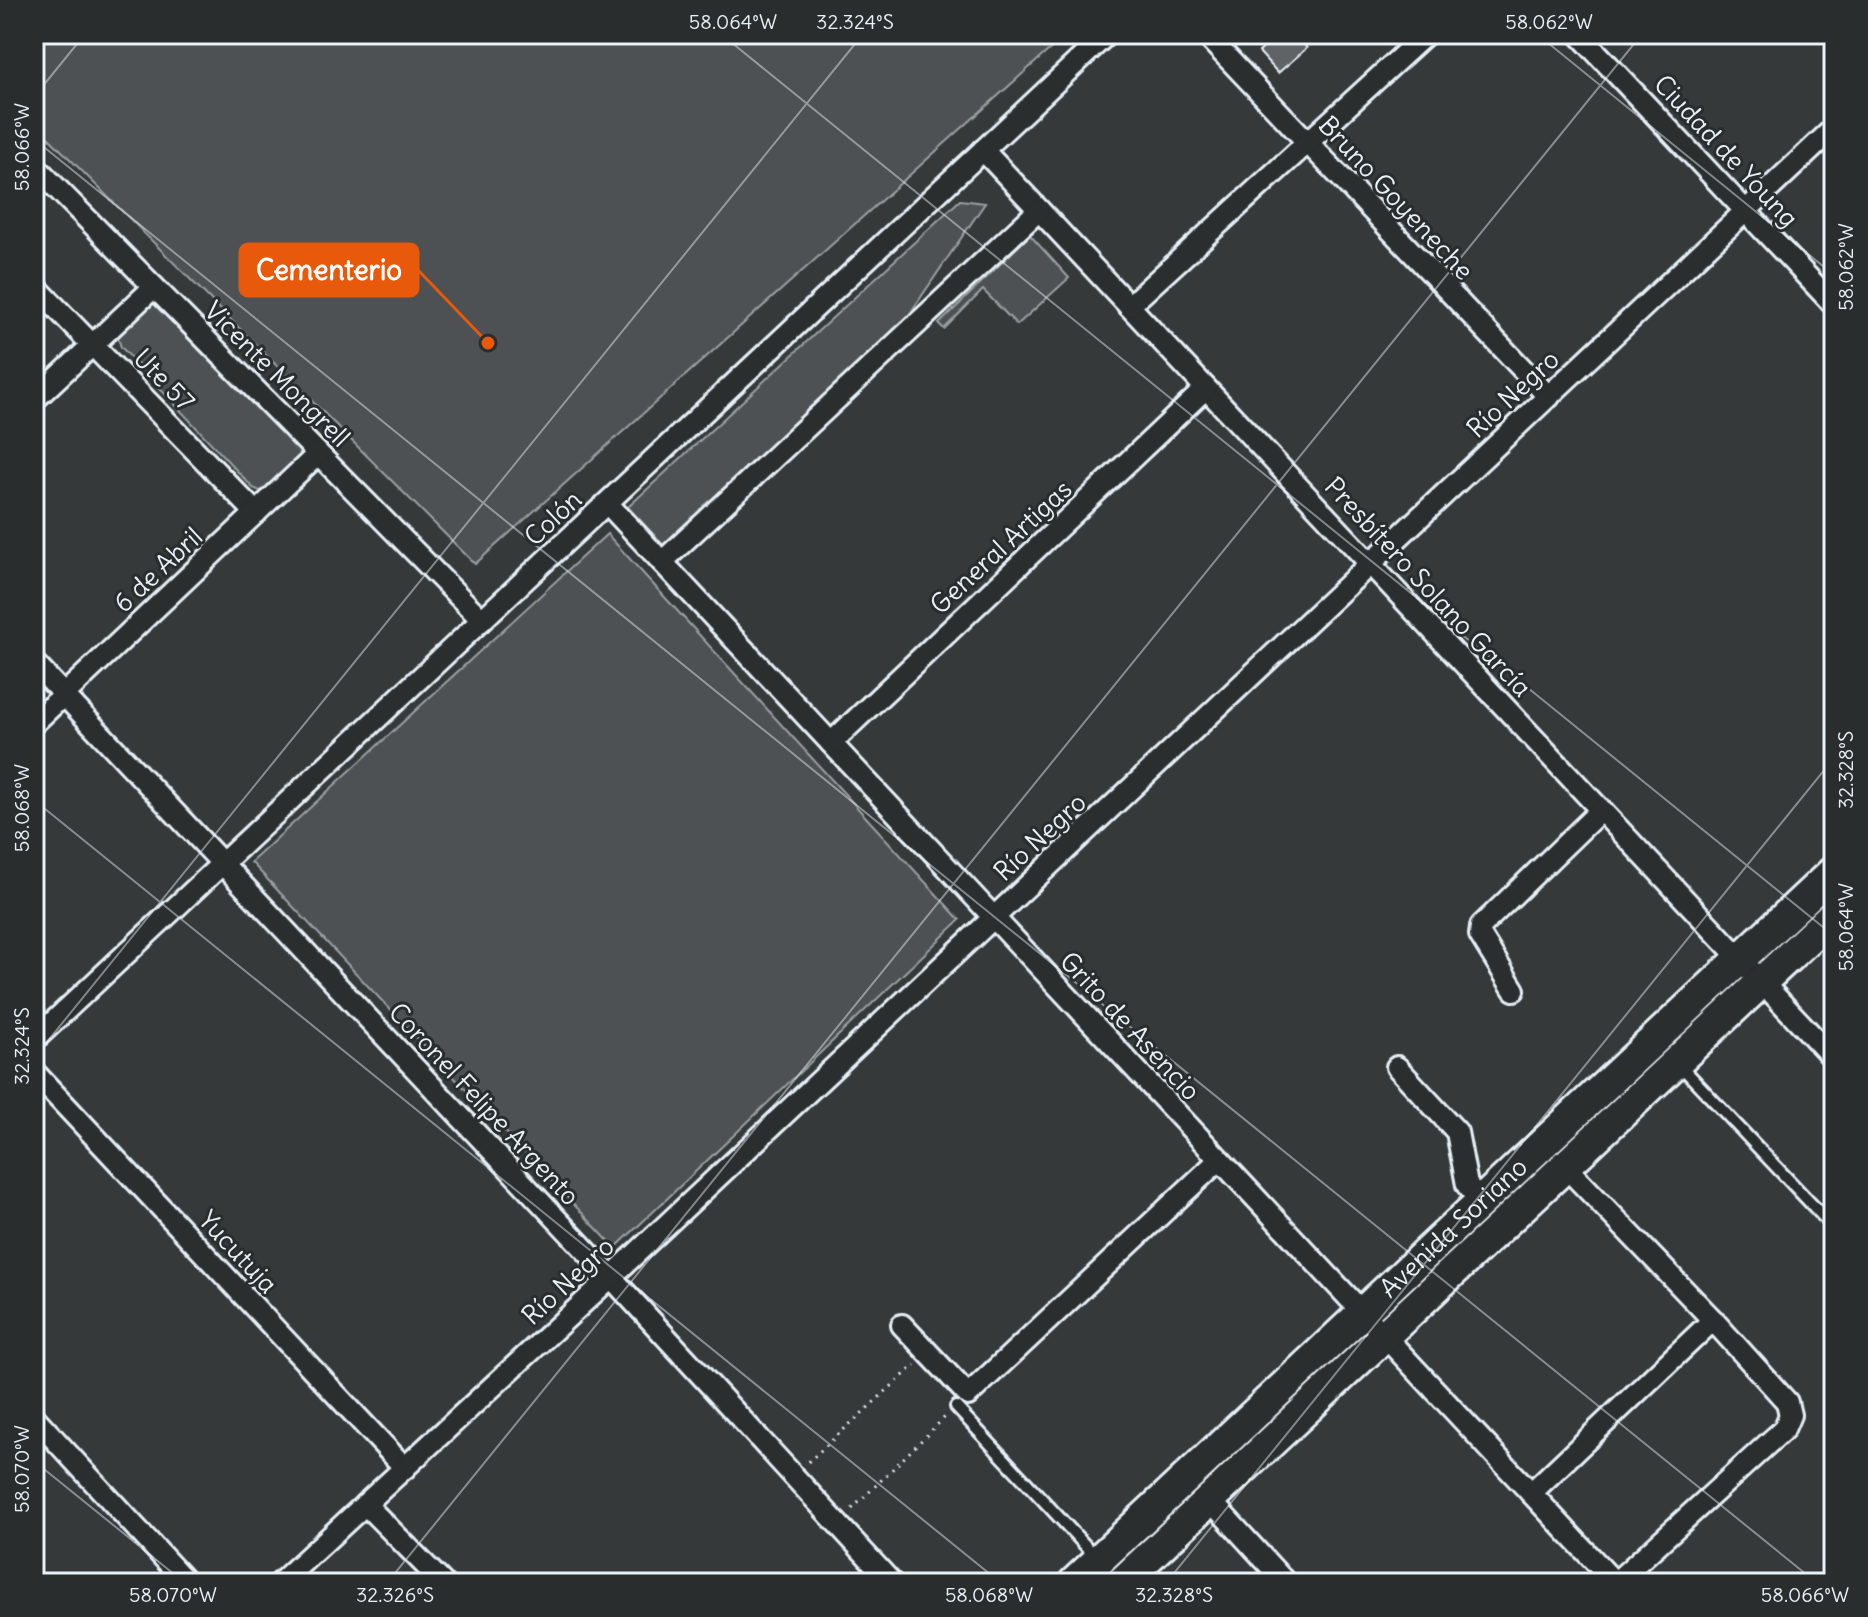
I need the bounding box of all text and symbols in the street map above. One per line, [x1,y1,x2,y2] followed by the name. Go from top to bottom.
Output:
[689,9,777,34] text: 58.064°W
[816,9,894,34] text: 32.324°S
[1505,9,1593,34] text: 58.062°W
[1647,67,1806,234] street label: Ciudad de Young
[9,103,34,191] text: 58.066°W
[1312,109,1481,286] street label: Bruno Goyeneche
[1833,223,1858,311] text: 58.062°W
[240,244,418,296] callout: Cementerio
[256,252,402,288] text: Cementerio
[197,294,357,454] street label: Vicente Mongrell
[127,342,202,418] street label: Ute 57
[1460,343,1566,445] street label: Río Negro
[1318,470,1539,703] street label: Presbítero Solano García
[923,472,1079,621] street label: General Artigas
[517,483,588,553] street label: Colón
[106,520,209,619] street label: 6 de Abril
[1833,731,1858,809] text: 32.328°S
[9,764,34,852] text: 58.068°W
[987,786,1093,888] street label: Río Negro
[1833,883,1858,971] text: 58.064°W
[1053,944,1208,1107] street label: Grito de Asencio
[382,995,587,1212] street label: Coronel Felipe Argento
[9,1007,34,1085] text: 32.324°S
[1372,1150,1534,1304] street label: Avenida Soriano
[192,1203,285,1300] street label: Yucutuja
[515,1230,621,1332] street label: Río Negro
[9,1425,34,1513] text: 58.070°W
[129,1582,217,1607] text: 58.070°W
[356,1582,434,1607] text: 32.326°S
[945,1582,1033,1607] text: 58.068°W
[1135,1582,1213,1607] text: 32.328°S
[1761,1582,1849,1607] text: 58.066°W

